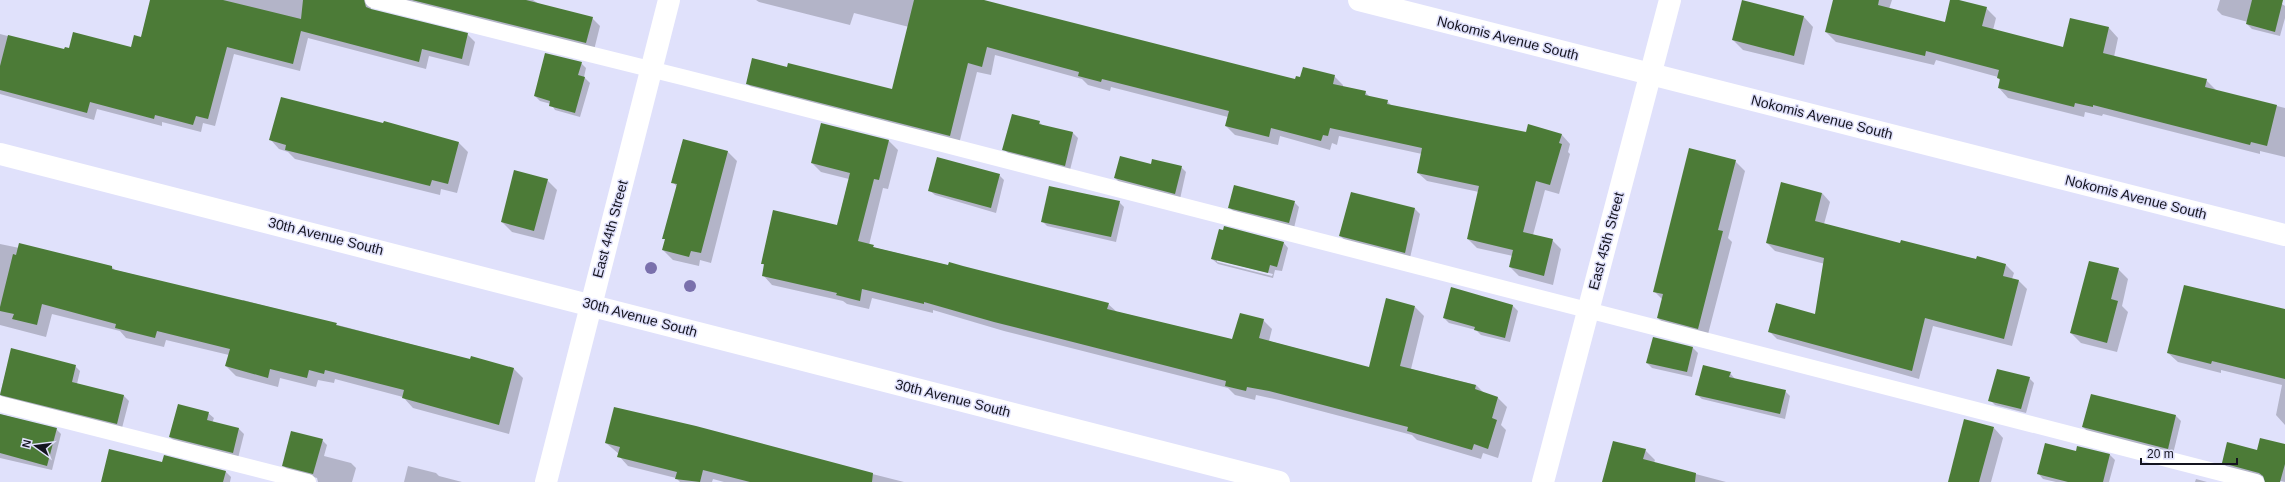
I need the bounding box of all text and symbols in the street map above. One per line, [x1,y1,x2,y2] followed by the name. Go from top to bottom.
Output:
[1436,13,1580,63] street label: Nokomis Avenue South
[1750,92,1894,142] street label: Nokomis Avenue South
[2064,172,2208,222] street label: Nokomis Avenue South
[589,178,631,280] street label: East 44th Street
[1585,190,1627,292] street label: East 45th Street
[267,214,385,258] street label: 30th Avenue South
[581,294,699,340] street label: 30th Avenue South
[894,376,1012,420] street label: 30th Avenue South
[16,426,56,466] north arrow
[20,438,33,449] text: N
[2141,440,2237,466] scale bar
[2147,447,2174,461] text: 20 m

